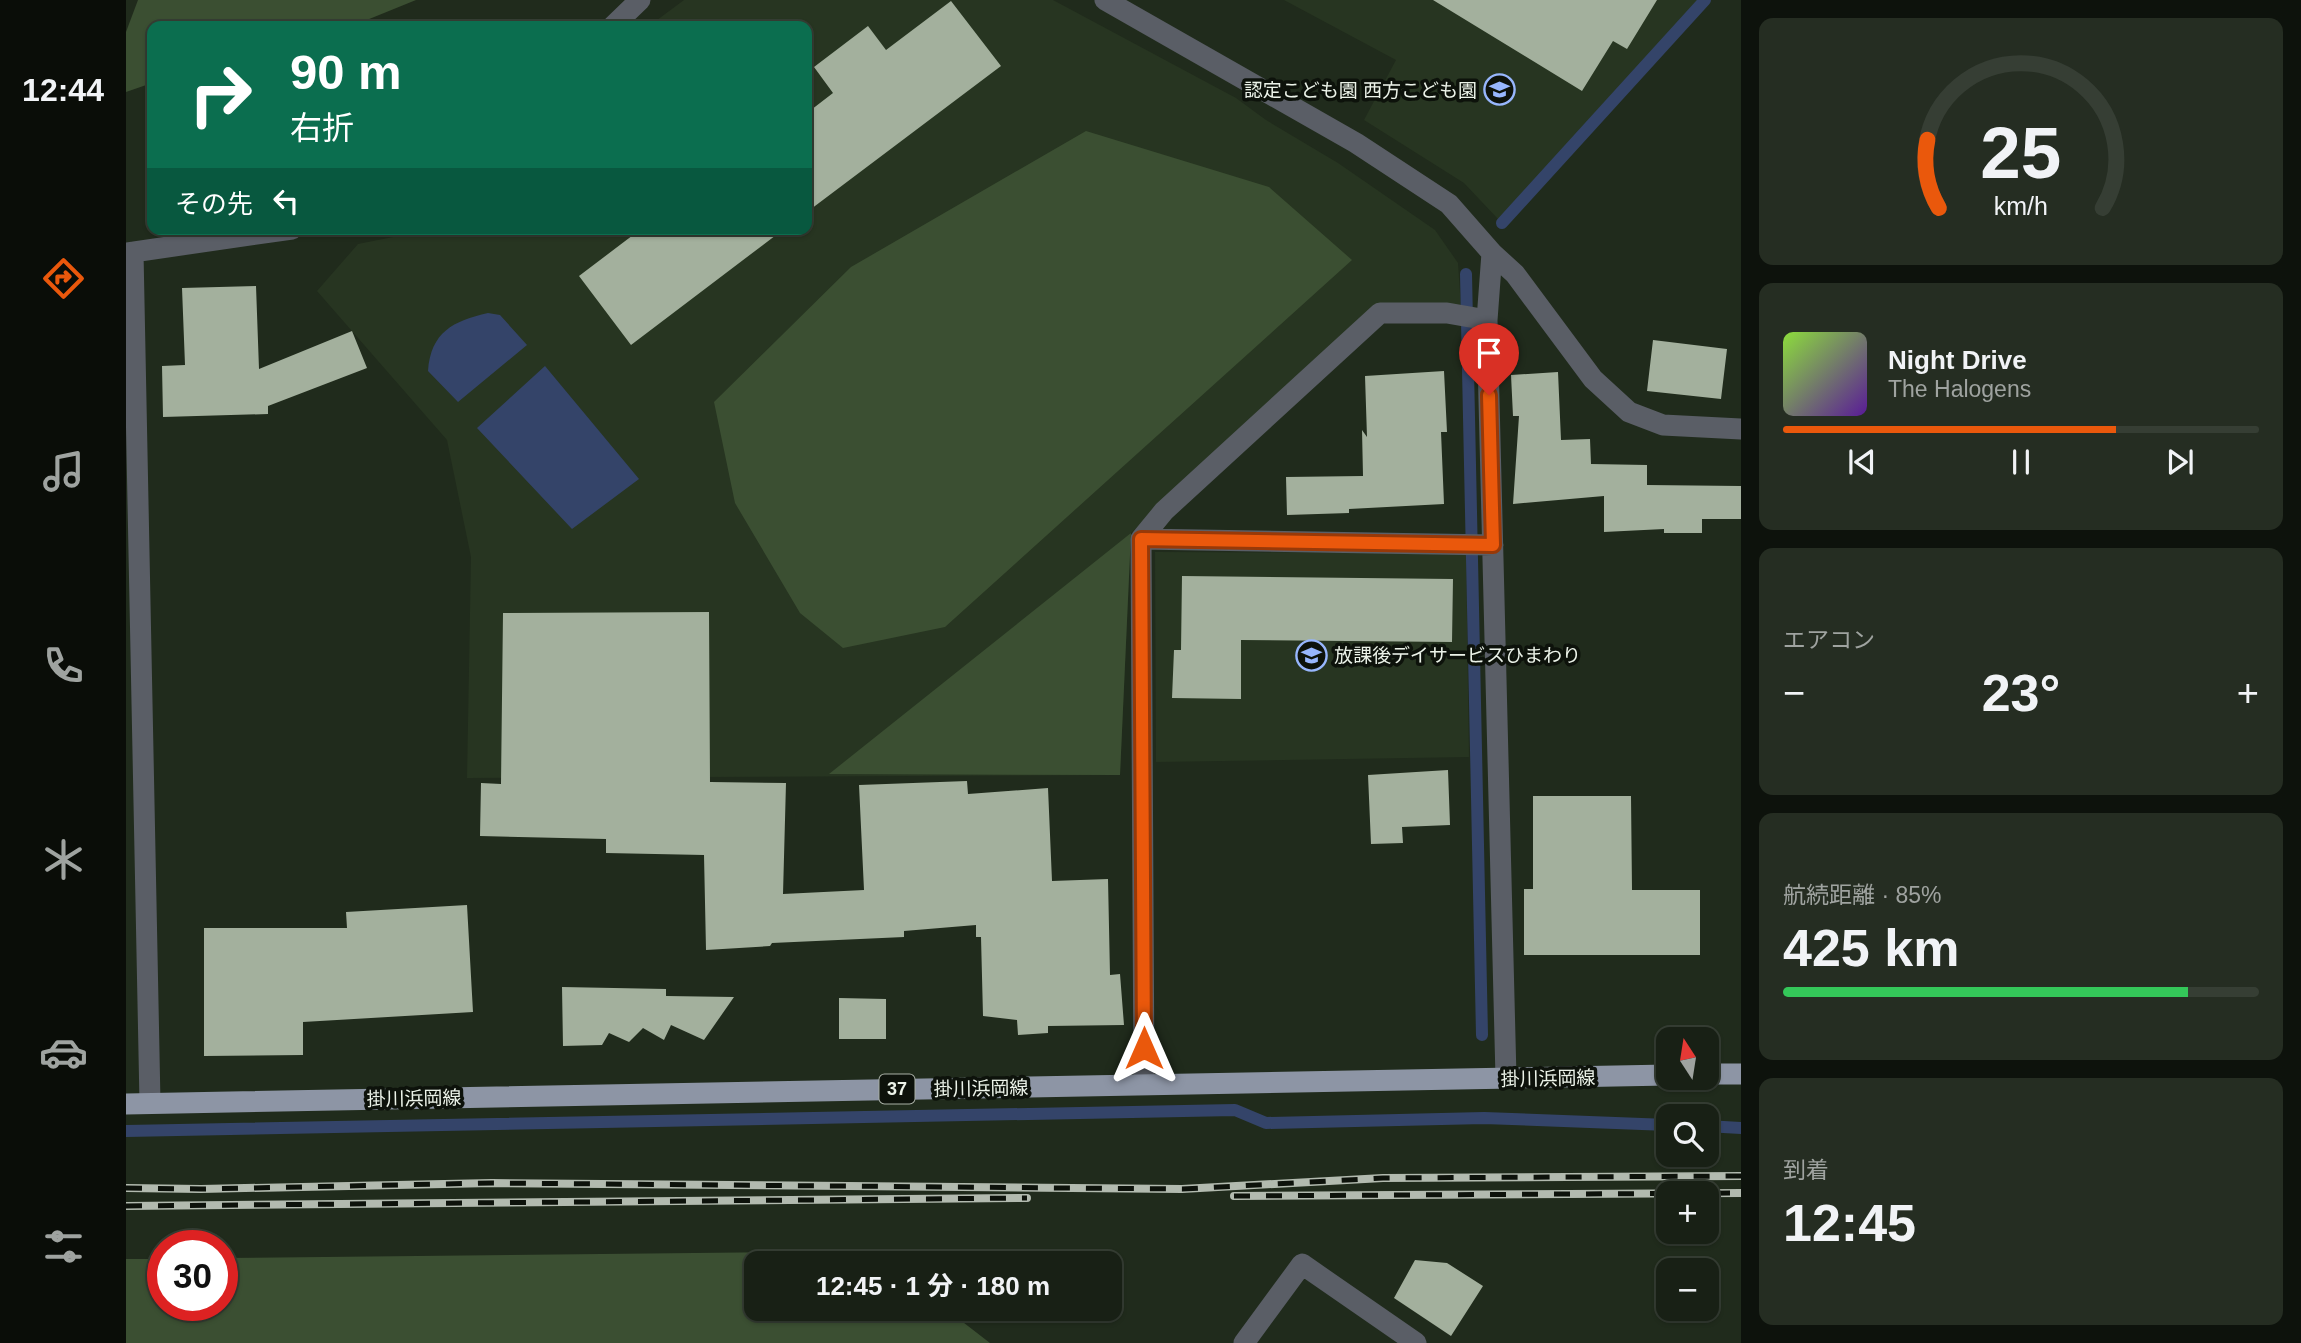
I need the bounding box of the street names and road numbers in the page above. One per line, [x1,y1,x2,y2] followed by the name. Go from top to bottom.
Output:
[1500,1067,1596,1090] street label: 掛川浜岡線
[880,1074,914,1104] road number: 37
[933,1077,1029,1100] street label: 掛川浜岡線
[366,1087,462,1110] street label: 掛川浜岡線

